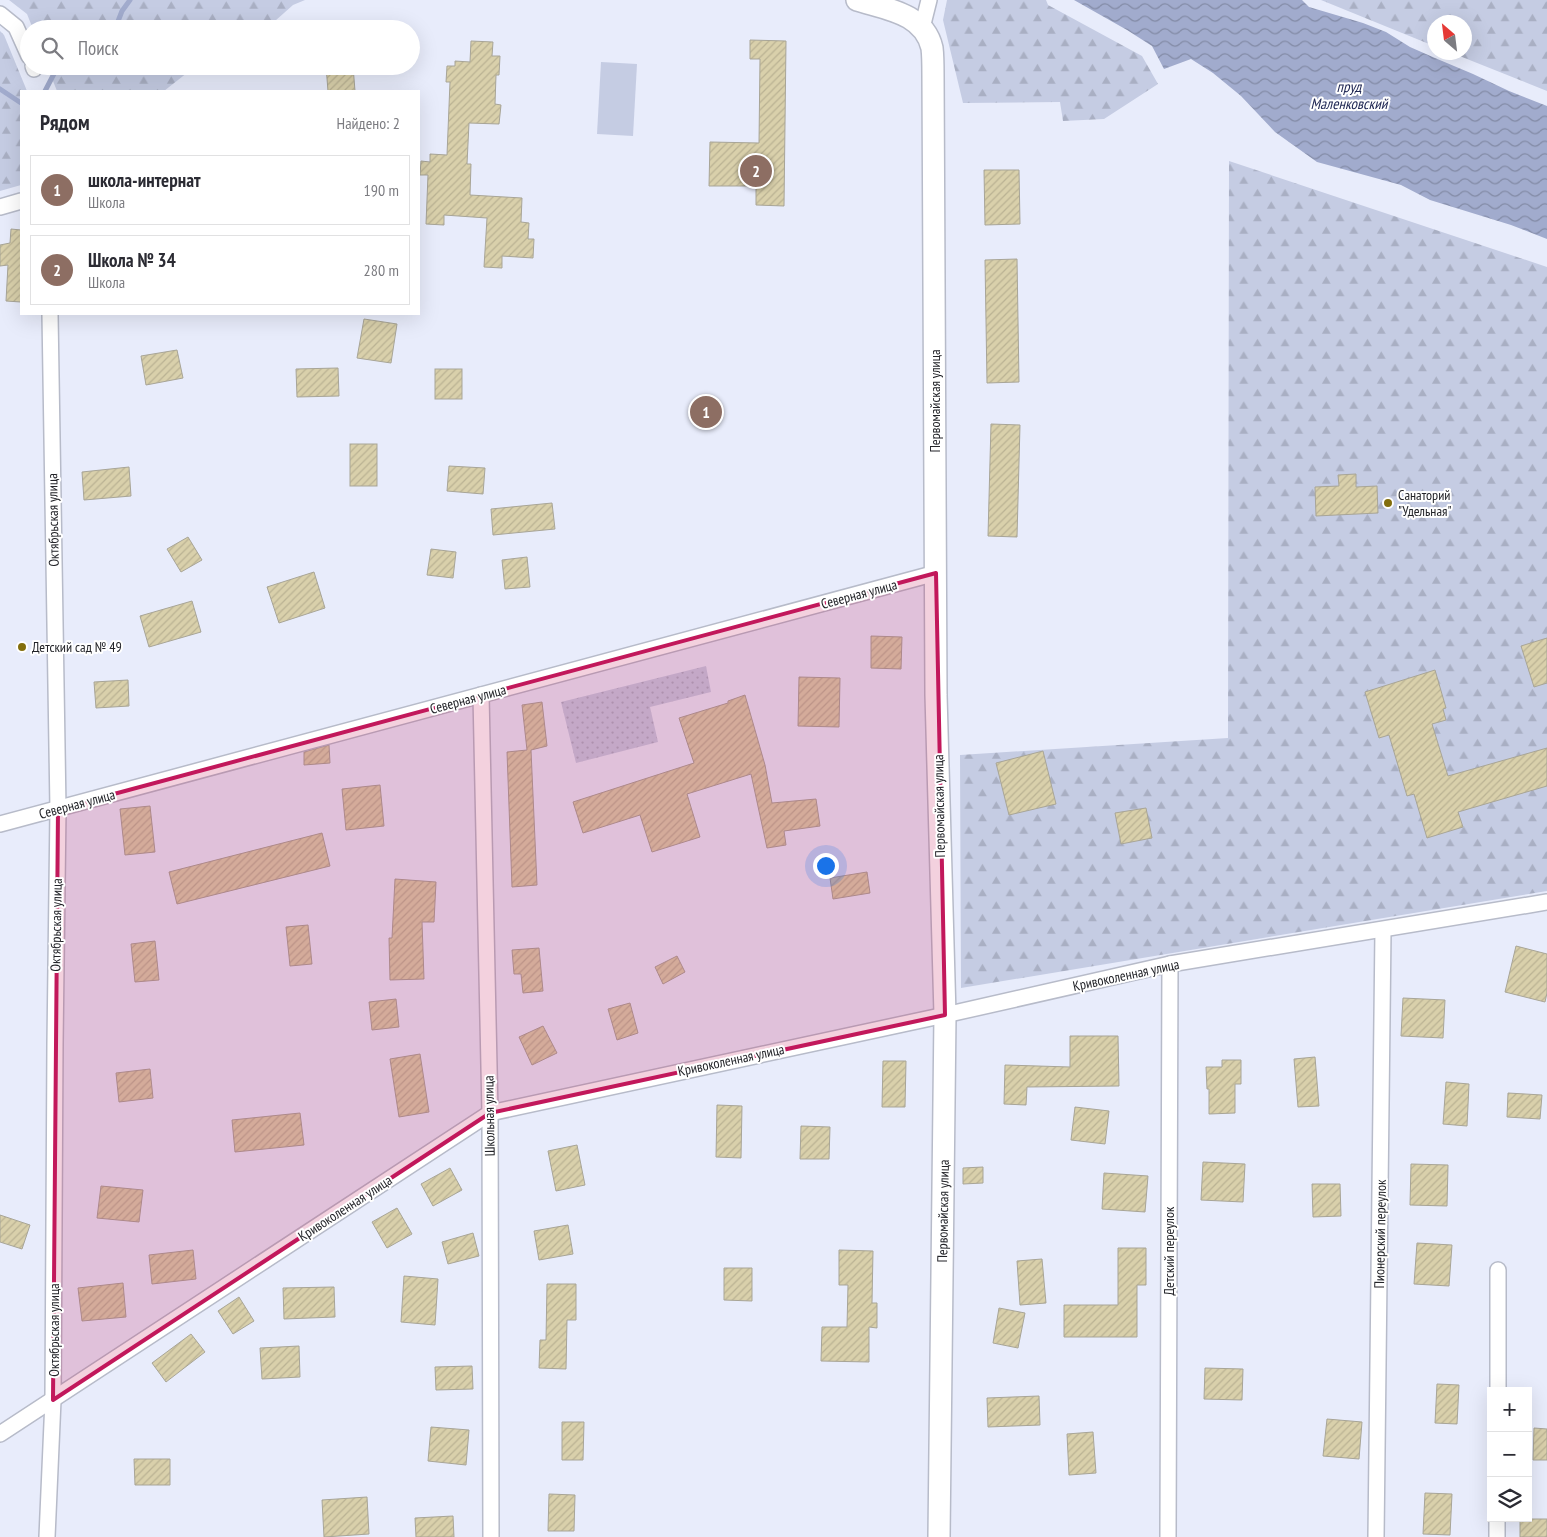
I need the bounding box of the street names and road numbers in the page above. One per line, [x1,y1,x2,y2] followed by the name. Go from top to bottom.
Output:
[926,349,944,453] street label: Первомайская улица
[43,473,63,567] street label: Октябрьская улица
[819,575,899,613] street label: Северная улица
[428,680,508,718] street label: Северная улица
[929,754,949,858] street label: Первомайская улица
[37,785,117,823] street label: Северная улица
[46,878,66,972] street label: Октябрьская улица
[1071,955,1181,995] street label: Кривоколенная улица
[676,1040,786,1080] street label: Кривоколенная улица
[479,1075,499,1157] street label: Школьная улица
[933,1159,953,1263] street label: Первомайская улица
[295,1171,395,1245] street label: Кривоколенная улица
[1370,1179,1390,1289] street label: Пионерский переулок
[1160,1206,1178,1295] street label: Детский переулок
[45,1283,63,1377] street label: Октябрьская улица

